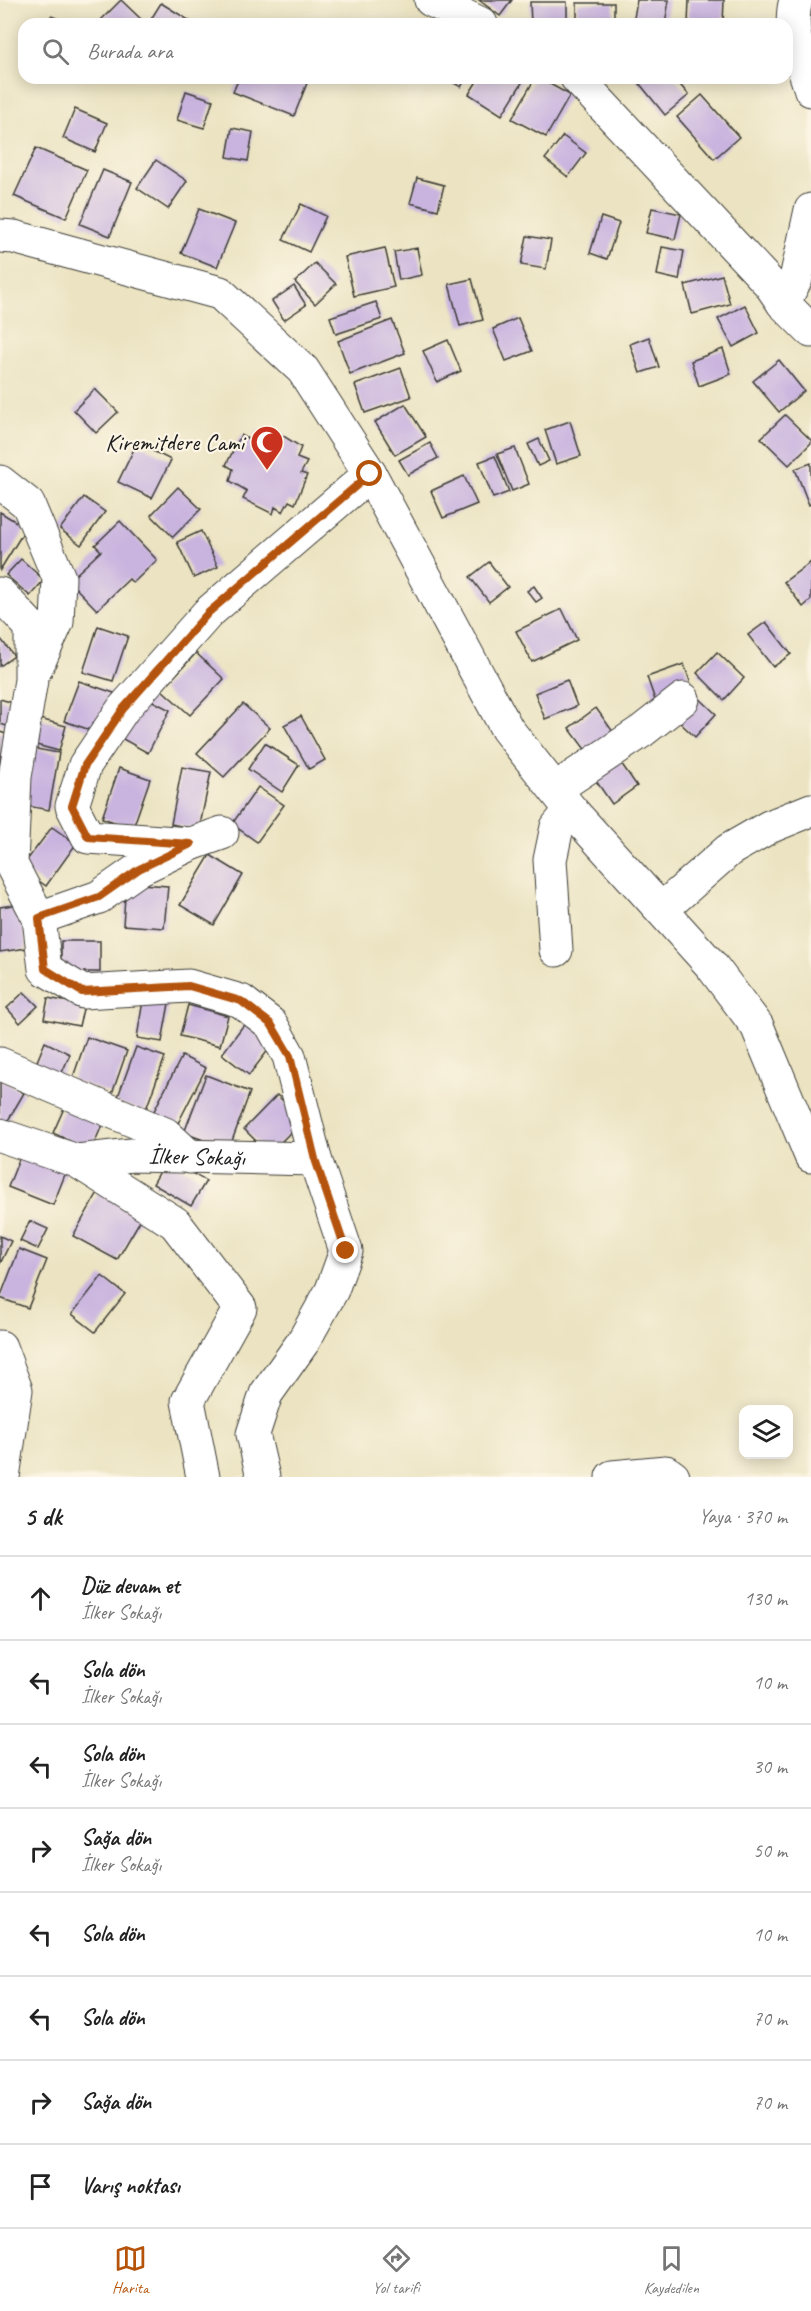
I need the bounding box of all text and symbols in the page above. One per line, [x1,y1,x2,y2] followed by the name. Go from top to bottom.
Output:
[18,18,793,84] search box
[39,35,72,68] icon: search
[87,37,173,65] text: Burada ara
[249,424,285,471] mosque icon: Kiremitdere Cami
[105,427,246,457] place label: Kiremitdere Cami
[356,460,382,486] route start
[148,1140,247,1172] street label: İlker Sokağı
[332,1237,358,1263] route end
[739,1405,793,1459] map controls
[739,1405,793,1459] button: layers
[24,1500,62,1533] text: 5 dk
[699,1504,787,1529] text: Yaya · 370 m
[81,1572,179,1600] text: Düz devam et
[24,1582,57,1615] icon: ahead
[744,1586,787,1611] text: 130 m
[81,1600,161,1625] text: İlker Sokağı
[81,1656,145,1684] text: Sola dön
[24,1666,57,1699] icon: left
[753,1670,787,1695] text: 10 m
[81,1684,161,1709] text: İlker Sokağı
[81,1740,145,1768] text: Sola dön
[24,1750,57,1783] icon: left
[753,1754,787,1779] text: 30 m
[81,1768,161,1793] text: İlker Sokağı
[81,1824,151,1852] text: Sağa dön
[24,1834,57,1867] icon: right
[753,1838,787,1863] text: 50 m
[81,1852,161,1877] text: İlker Sokağı
[24,1918,57,1951] icon: left
[81,1920,145,1948] text: Sola dön
[753,1922,787,1947] text: 10 m
[24,2002,57,2035] icon: left
[81,2004,145,2032] text: Sola dön
[753,2006,787,2031] text: 70 m
[24,2086,57,2119] icon: right
[81,2088,151,2116] text: Sağa dön
[753,2090,787,2115] text: 70 m
[24,2170,57,2203] icon: arrive
[81,2172,180,2200] text: Varış noktası
[112,2242,149,2298] tab: Harita
[373,2242,420,2298] tab: Yol tarifi
[644,2242,699,2298] tab: Kaydedilen

